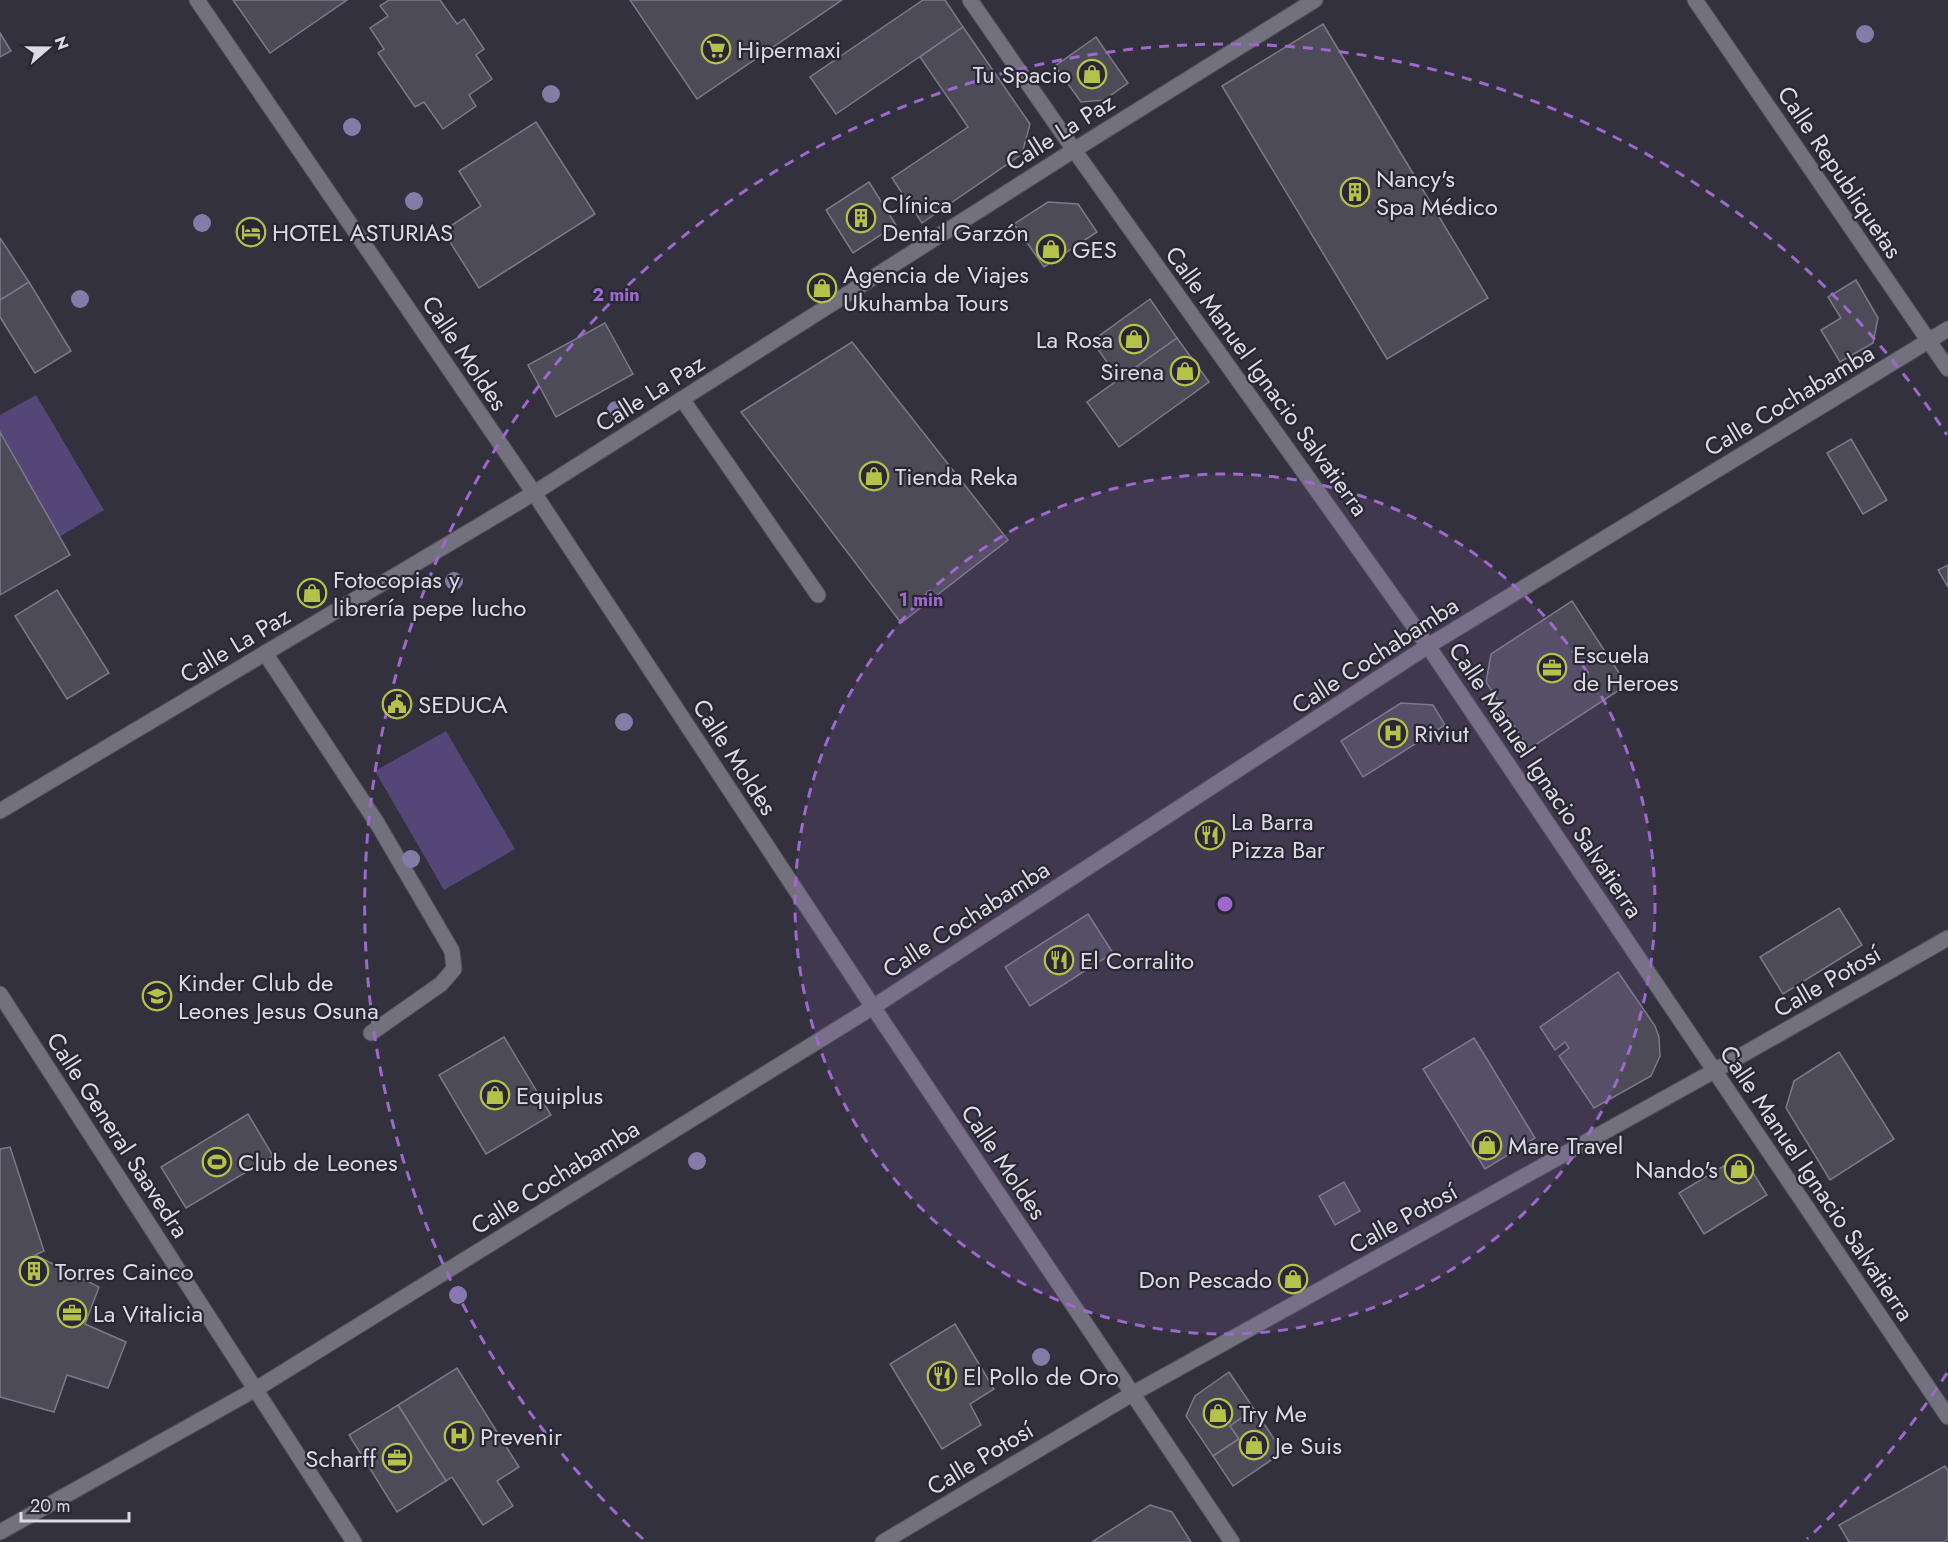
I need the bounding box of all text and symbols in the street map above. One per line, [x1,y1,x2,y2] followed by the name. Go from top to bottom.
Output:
[18,18,78,78] north arrow
[737,32,841,67] place label: Hipermaxi
[49,33,75,53] text: N
[700,33,732,65] supermarket icon: Hipermaxi
[973,57,1071,92] place label: Tu Spacio
[1076,58,1108,90] shop icon: Tu Spacio
[1769,79,1911,265] street label: Calle Republiquetas
[999,85,1121,179] street label: Calle La Paz
[1376,161,1498,224] place label: Nancy's Spa Médico
[1339,176,1371,208] building icon: Nancy's Spa Médico
[882,187,1029,250] place label: Clínica Dental Garzón
[845,202,877,234] building icon: Clínica Dental Garzón
[272,215,453,250] place label: HOTEL ASTURIAS
[235,216,267,248] hotel icon: HOTEL ASTURIAS
[1072,232,1117,267] place label: GES
[1035,233,1067,265] shop icon: GES
[1157,239,1377,523] street label: Calle Manuel Ignacio Salvatierra
[843,257,1029,320] place label: Agencia de Viajes Ukuhamba Tours
[806,272,838,304] shop icon: Agencia de Viajes Ukuhamba Tours
[592,282,640,308] text: 2 min
[413,288,517,418] street label: Calle Moldes
[1036,322,1113,357] place label: La Rosa
[1118,323,1150,355] shop icon: La Rosa
[1697,335,1881,465] street label: Calle Cochabamba
[589,346,711,440] street label: Calle La Paz
[1100,354,1164,389] place label: Sirena
[1169,355,1201,387] shop icon: Sirena
[895,459,1018,494] place label: Tienda Reka
[858,460,890,492] shop icon: Tienda Reka
[333,562,526,625] place label: Fotocopias y librería pepe lucho
[296,577,328,609] shop icon: Fotocopias y librería pepe lucho
[899,587,943,613] text: 1 min
[1285,588,1465,722] street label: Calle Cochabamba
[173,598,297,692] street label: Calle La Paz
[1440,635,1652,925] street label: Calle Manuel Ignacio Salvatierra
[1573,637,1679,700] place label: Escuela de Heroes
[1536,652,1568,684] office icon: Escuela de Heroes
[418,687,508,722] place label: SEDUCA
[381,688,413,720] public building icon: SEDUCA
[684,692,786,822] street label: Calle Moldes
[1414,716,1469,751] place label: Riviut
[1377,717,1409,749] hospital icon: Riviut
[1231,804,1326,867] place label: La Barra Pizza Bar
[1194,819,1226,851] restaurant icon: La Barra Pizza Bar
[876,852,1056,986] street label: Calle Cochabamba
[1215,894,1235,914] centre of rings
[1767,936,1888,1026] street label: Calle Potosí
[1080,943,1194,978] place label: El Corralito
[1043,944,1075,976] restaurant icon: El Corralito
[178,965,379,1028] place label: Kinder Club de Leones Jesus Osuna
[141,980,173,1012] school or university icon: Kinder Club de Leones Jesus Osuna
[38,1025,198,1245] street label: Calle General Saavedra
[1711,1038,1923,1328] street label: Calle Manuel Ignacio Salvatierra
[516,1078,603,1113] place label: Equiplus
[479,1079,511,1111] shop icon: Equiplus
[952,1097,1056,1227] street label: Calle Moldes
[464,1111,646,1243] street label: Calle Cochabamba
[1508,1128,1623,1163] place label: Mare Travel
[1471,1129,1503,1161] shop icon: Mare Travel
[238,1145,398,1180] place label: Club de Leones
[201,1146,233,1178] sports icon: Club de Leones
[1635,1152,1718,1187] place label: Nando's
[1723,1153,1755,1185] shop icon: Nando's
[1343,1174,1464,1262] street label: Calle Potosí
[55,1254,194,1289] place label: Torres Cainco
[18,1255,50,1287] building icon: Torres Cainco
[1139,1262,1272,1297] place label: Don Pescado
[1277,1263,1309,1295] shop icon: Don Pescado
[93,1296,203,1331] place label: La Vitalicia
[56,1297,88,1329] office icon: La Vitalicia
[963,1359,1119,1394] place label: El Pollo de Oro
[926,1360,958,1392] restaurant icon: El Pollo de Oro
[1239,1396,1307,1431] place label: Try Me
[1202,1397,1234,1429] shop icon: Try Me
[920,1412,1041,1504] street label: Calle Potosí
[480,1419,563,1454] place label: Prevenir
[443,1420,475,1452] hospital icon: Prevenir
[1272,1428,1342,1463] place label: Je Suis
[1238,1429,1270,1461] shop icon: Je Suis
[305,1441,377,1476] place label: Scharff
[381,1442,413,1474] office icon: Scharff
[21,1485,129,1523] scale bar
[30,1493,70,1519] text: 20 m

